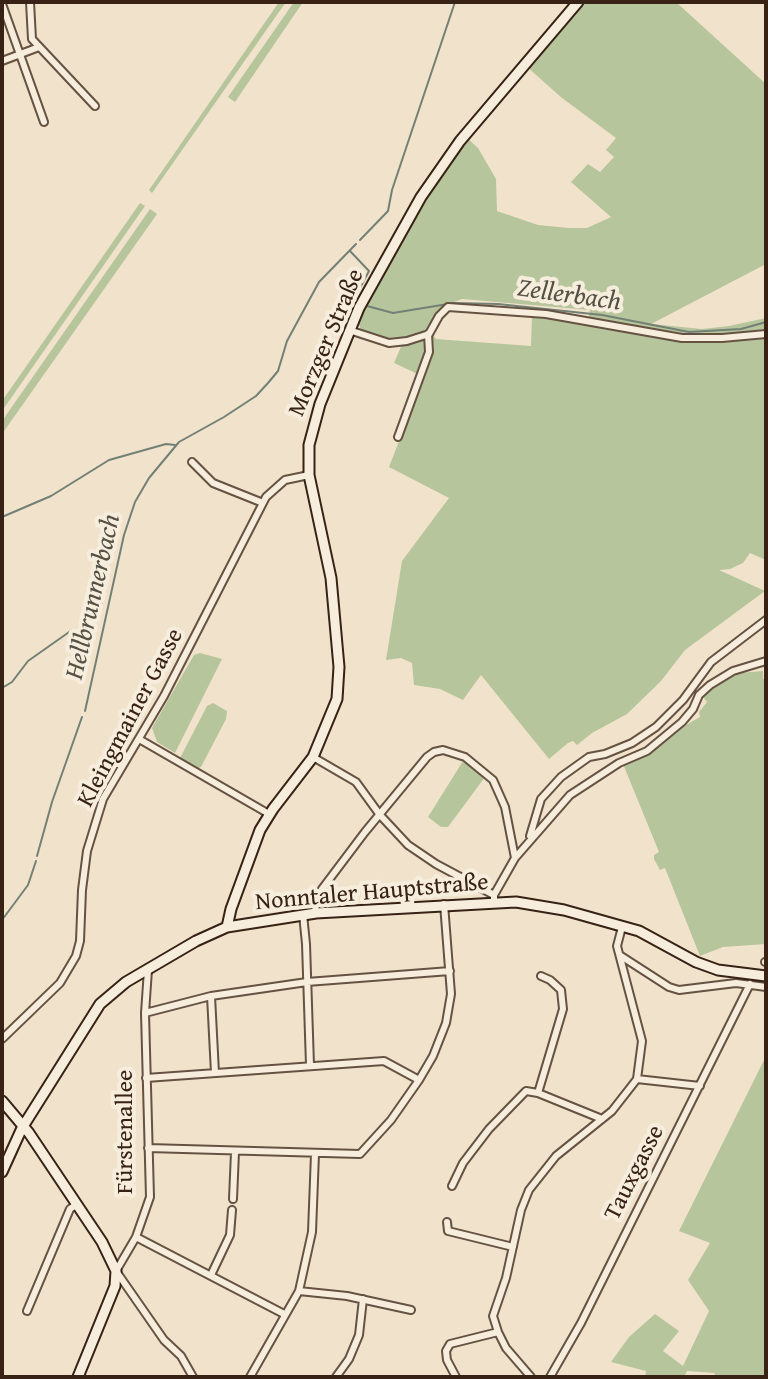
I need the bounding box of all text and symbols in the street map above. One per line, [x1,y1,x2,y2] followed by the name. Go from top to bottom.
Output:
[283,265,371,421] street label: Morzger Straße
[515,273,623,319] water label: Zellerbach
[60,511,128,683] water label: Hellbrunnerbach
[72,624,190,812] street label: Kleingmainer Gasse
[254,868,490,918] street label: Nonntaler Hauptstraße
[112,1070,140,1194] street label: Fürstenallee
[599,1121,671,1225] street label: Tauxgasse

